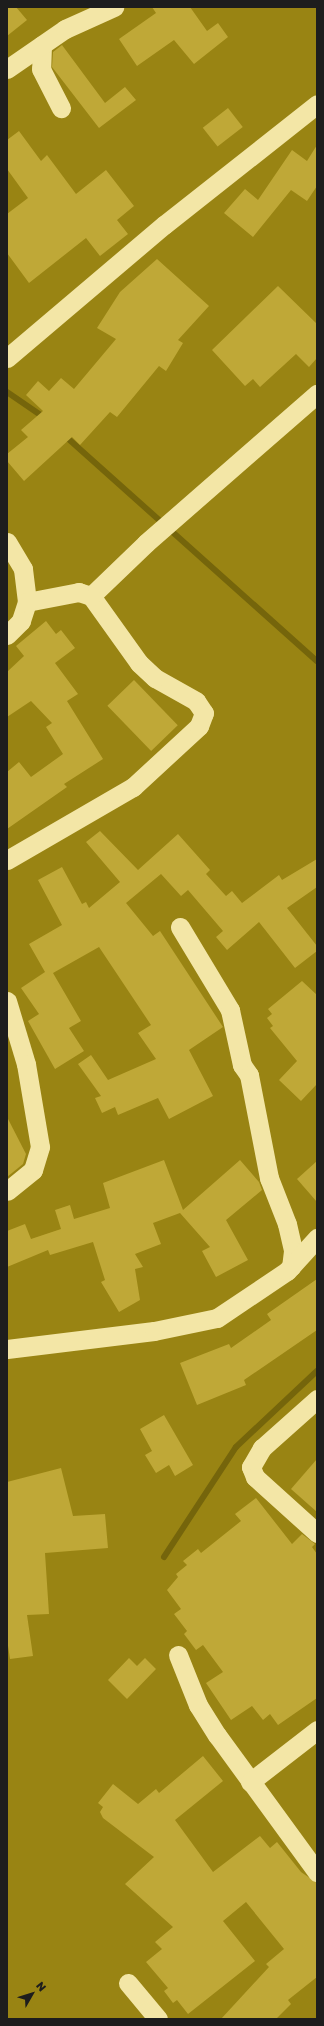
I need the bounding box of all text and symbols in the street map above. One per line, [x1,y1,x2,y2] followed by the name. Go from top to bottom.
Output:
[12,1974,52,2014] north arrow
[34,1979,49,1993] text: N

